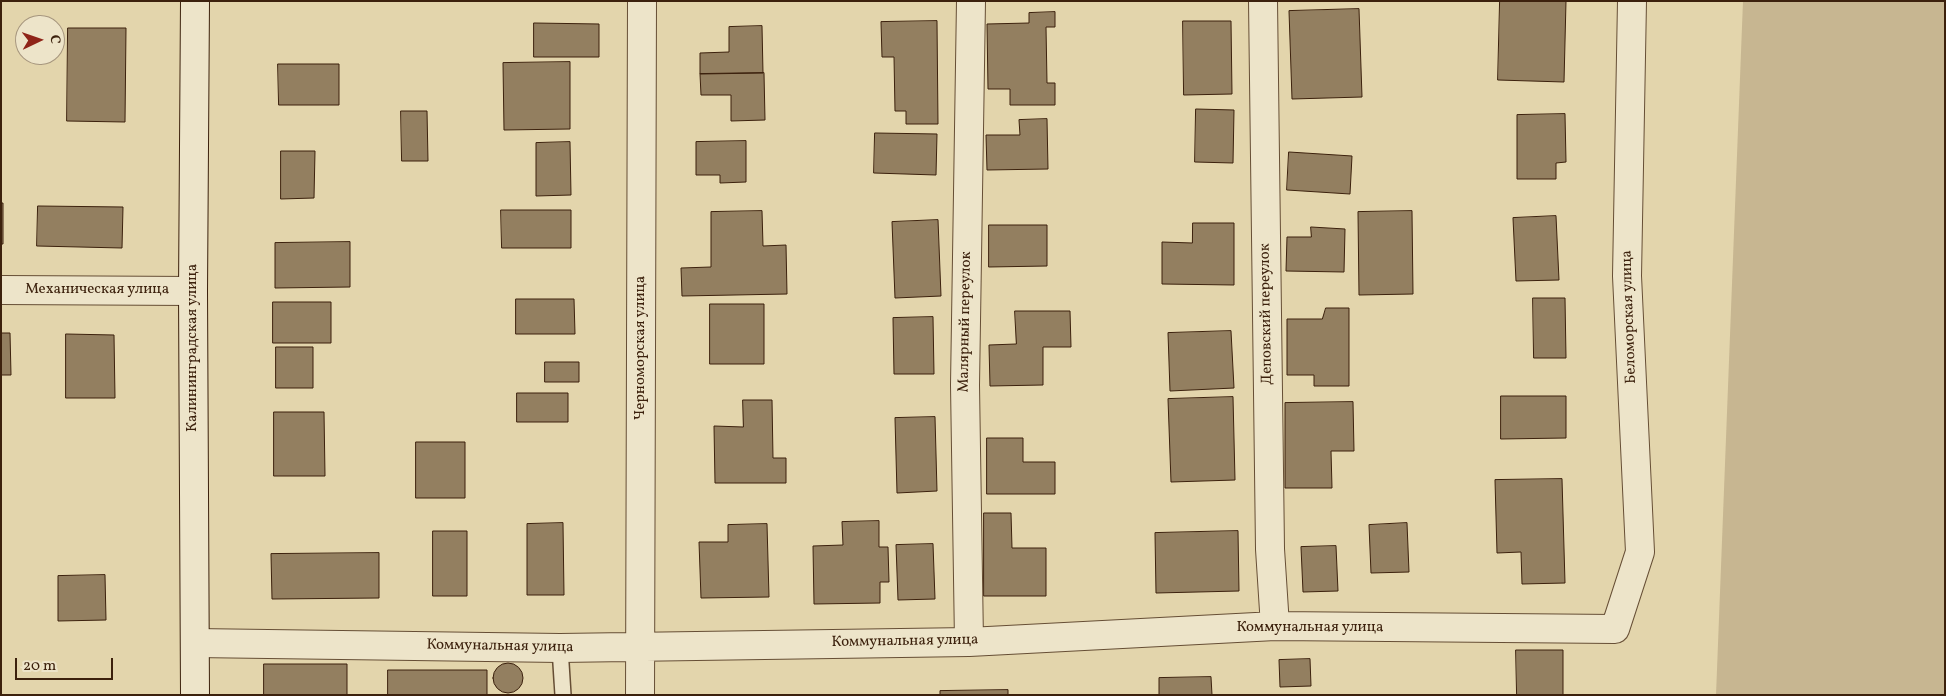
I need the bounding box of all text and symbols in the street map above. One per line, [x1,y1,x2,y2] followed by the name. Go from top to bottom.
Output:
[15,15,65,65] north arrow
[45,34,64,44] text: С
[1257,243,1277,385] street label: Деповский переулок
[1619,250,1641,384] street label: Беломорская улица
[956,251,976,393] street label: Малярный переулок
[184,264,202,432] street label: Калининградская улица
[632,276,650,420] street label: Черноморская улица
[25,281,169,299] street label: Механическая улица
[1237,619,1383,637] street label: Коммунальная улица
[831,632,979,652] street label: Коммунальная улица
[426,637,574,657] street label: Коммунальная улица
[18,648,115,680] scale bar
[23,656,56,677] text: 20 m

